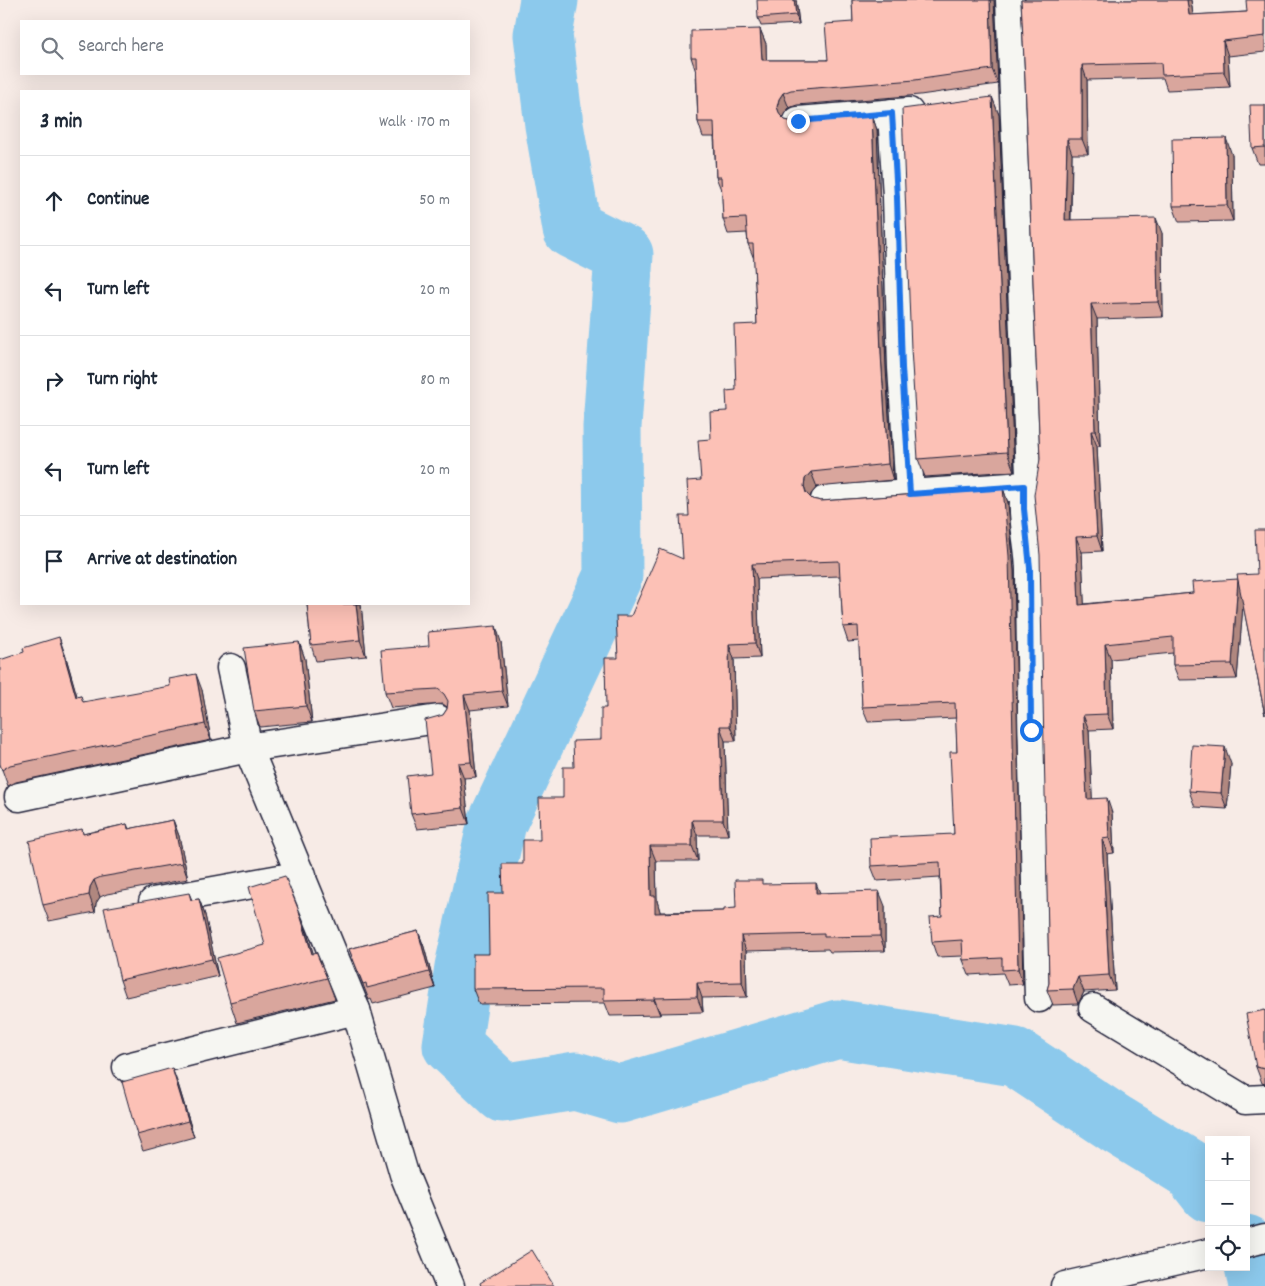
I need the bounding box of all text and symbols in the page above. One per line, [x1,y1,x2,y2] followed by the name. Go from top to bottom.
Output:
[20,20,470,75] search box
[38,34,66,62] icon: search
[78,34,164,61] text: Search here
[40,108,82,138] text: 3 min
[787,110,810,133] route end
[379,111,450,134] text: Walk · 170 m
[40,187,68,215] icon: ahead
[87,187,149,214] text: Continue
[419,189,450,212] text: 50 m
[40,277,68,305] icon: left
[87,277,150,304] text: Turn left
[420,279,450,302] text: 20 m
[40,367,68,395] icon: right
[87,367,158,394] text: Turn right
[420,369,450,392] text: 80 m
[40,457,68,485] icon: left
[87,457,150,484] text: Turn left
[420,459,450,482] text: 20 m
[40,547,68,575] icon: arrive
[87,547,237,574] text: Arrive at destination
[1020,719,1043,742] route start
[1205,1136,1250,1271] map controls
[1205,1136,1250,1181] button: +
[1205,1181,1250,1226] button: −
[1205,1226,1250,1271] button: locate

